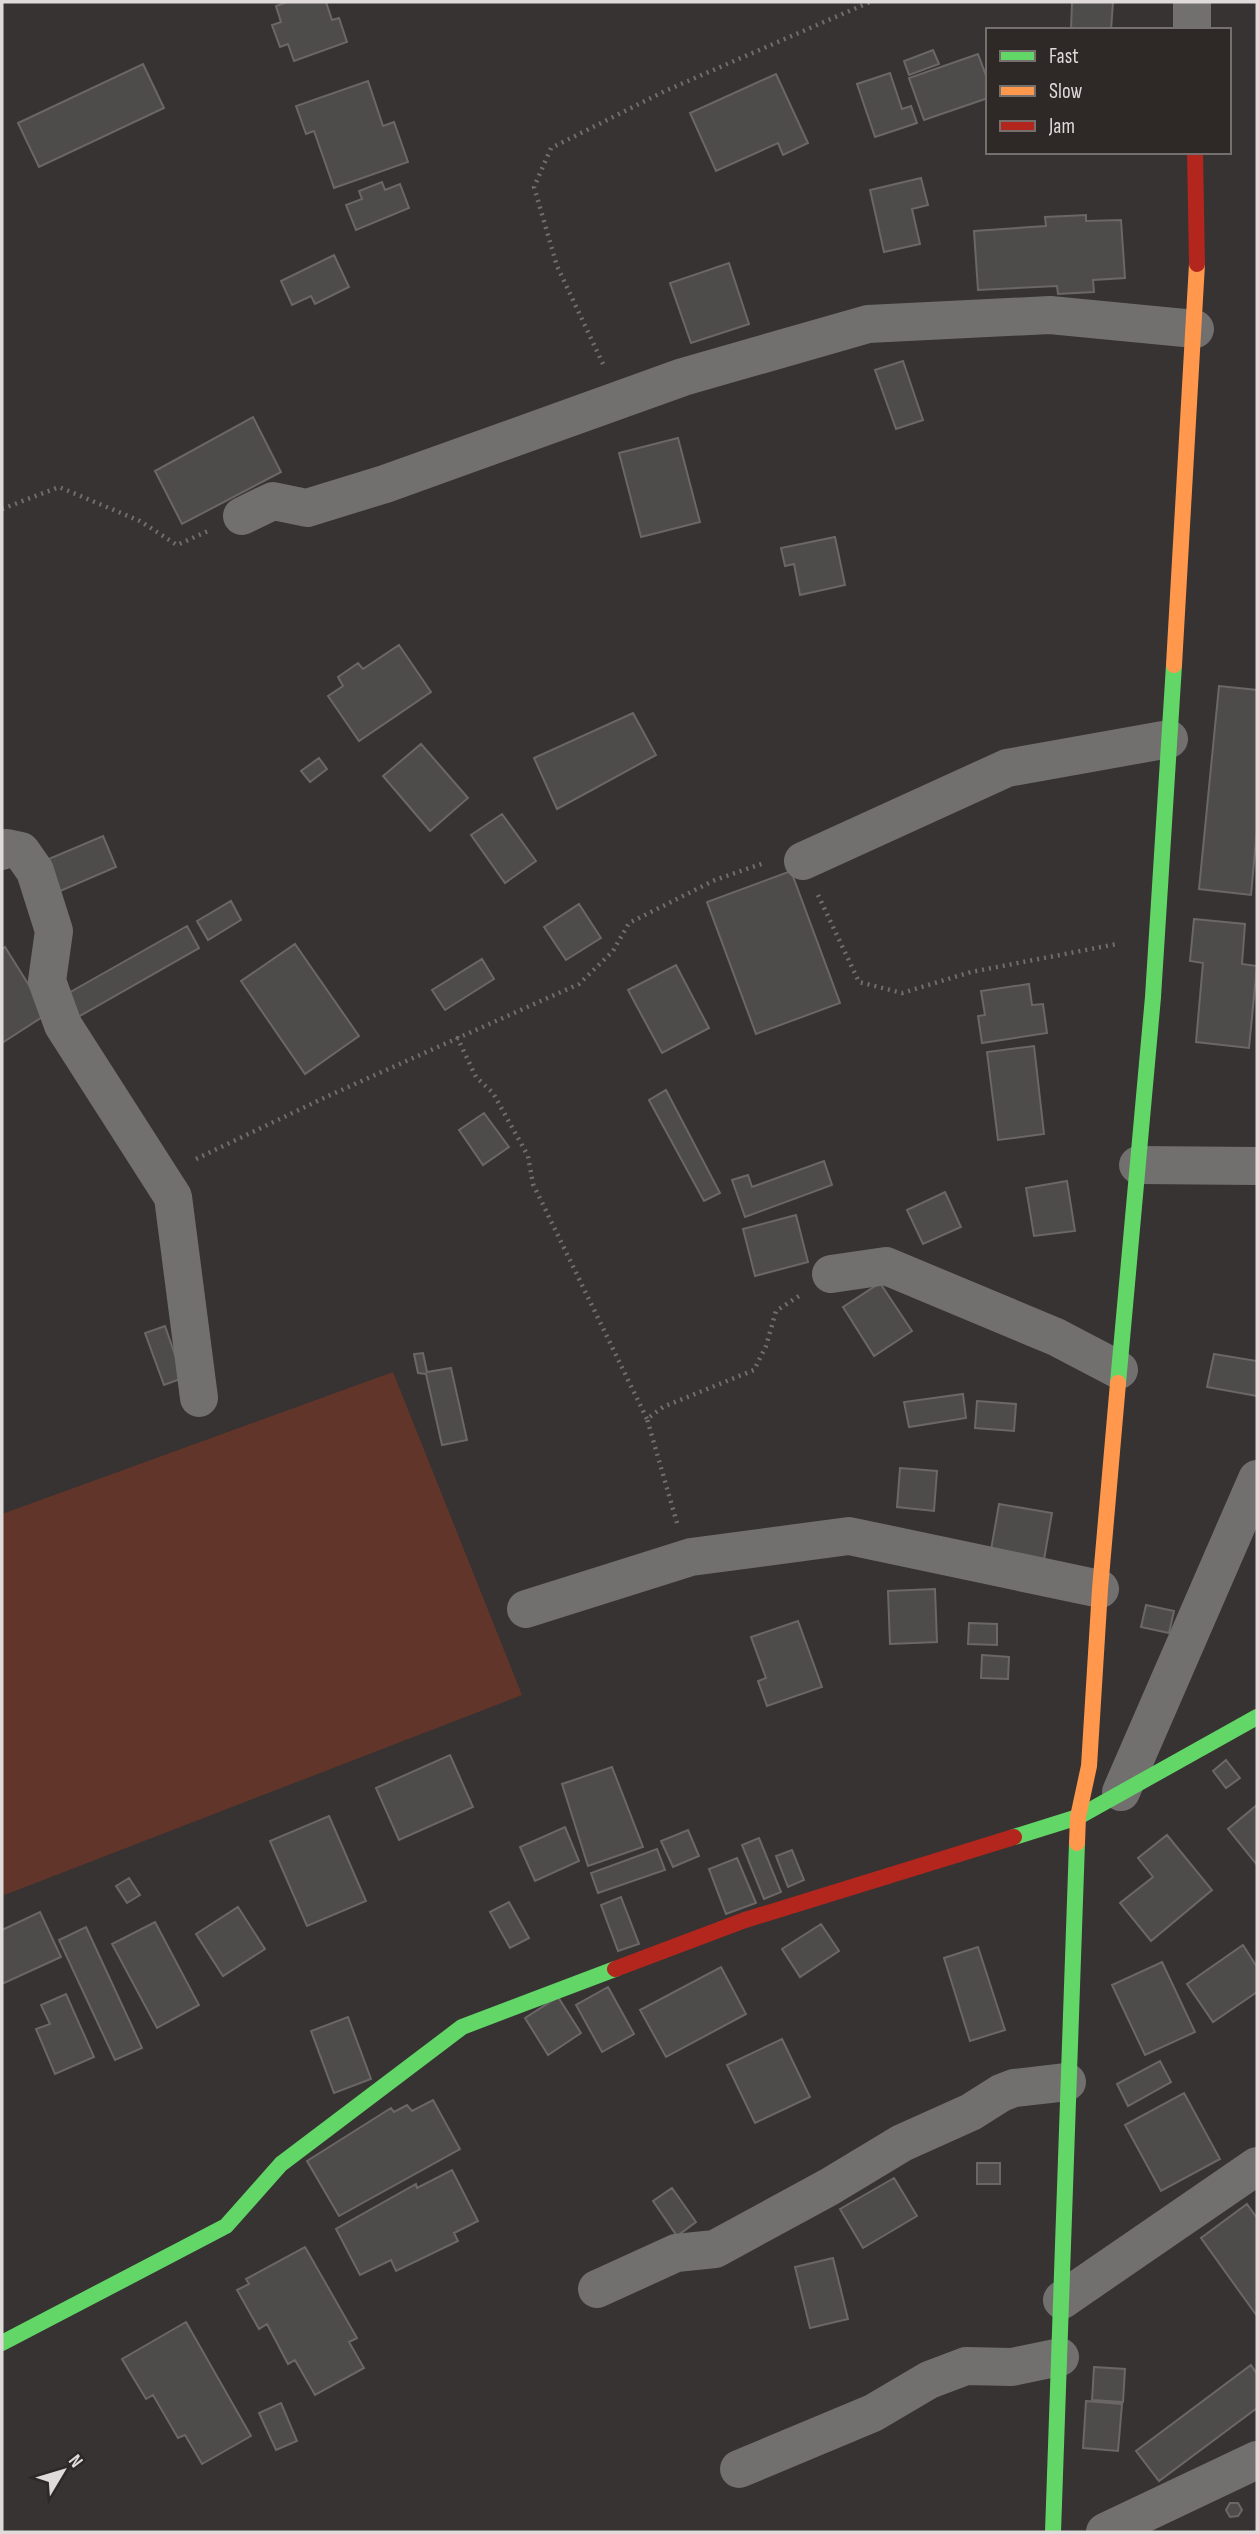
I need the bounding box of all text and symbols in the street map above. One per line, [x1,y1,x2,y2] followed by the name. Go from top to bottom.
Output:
[986,28,1231,154] legend
[1049,44,1079,69] text: Fast
[1049,79,1083,104] text: Slow
[1048,114,1075,139] text: Jam
[28,2436,98,2506] north arrow
[63,2450,87,2473] text: N

